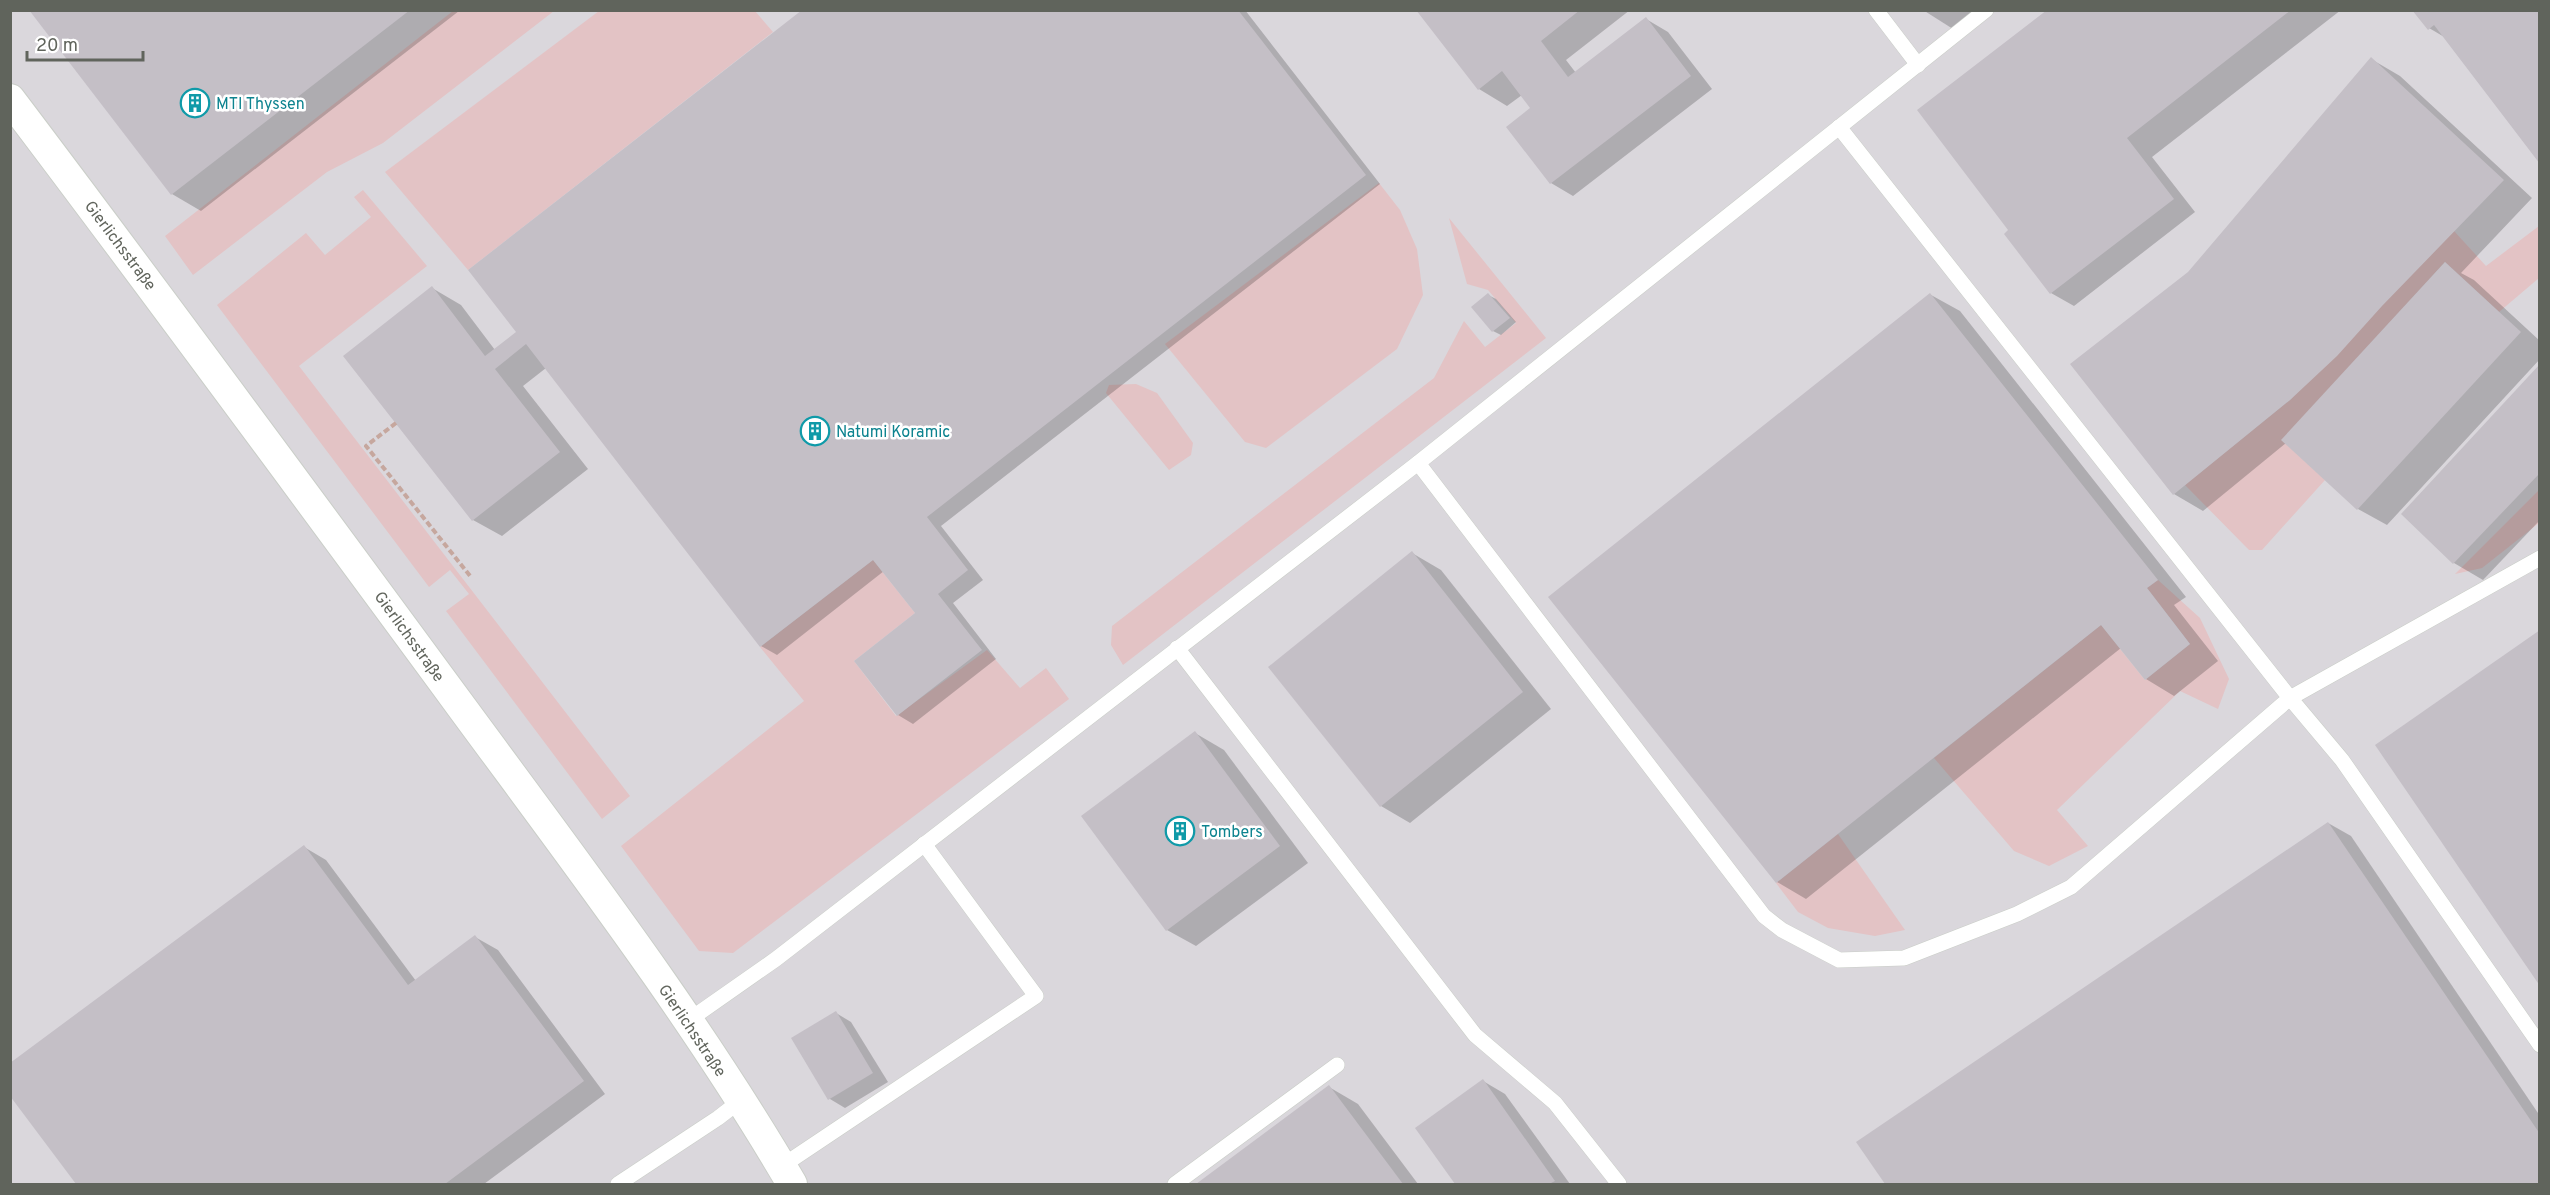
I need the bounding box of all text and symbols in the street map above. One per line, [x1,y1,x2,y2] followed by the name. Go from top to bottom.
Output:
[27,24,142,62] scale bar
[36,35,78,58] text: 20 m
[179,87,211,119] building icon: MTI Thyssen
[216,95,305,115] place label: MTI Thyssen
[79,197,160,295] street label: Gierlichsstraße
[799,415,831,447] building icon: Natumi Koramic
[836,423,950,443] place label: Natumi Koramic
[369,588,448,686] street label: Gierlichsstraße
[1164,815,1196,847] building icon: Tombers
[1201,823,1263,843] place label: Tombers
[653,981,730,1081] street label: Gierlichsstraße

